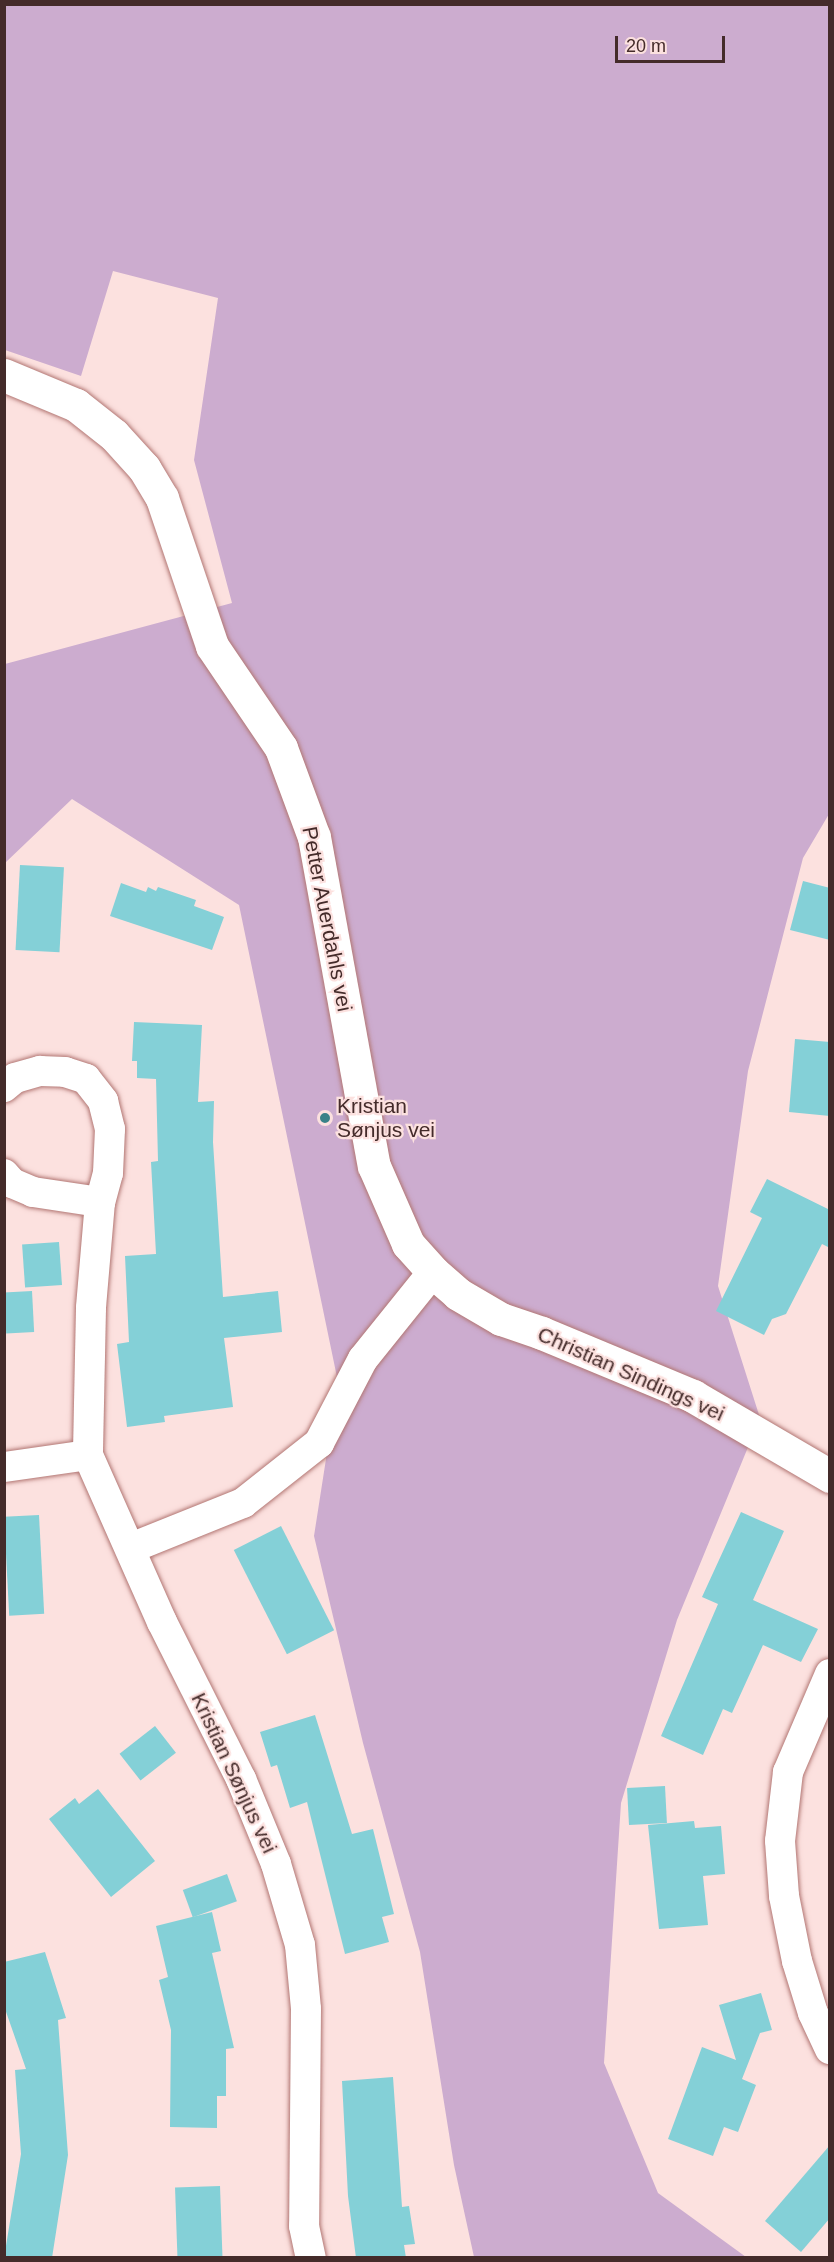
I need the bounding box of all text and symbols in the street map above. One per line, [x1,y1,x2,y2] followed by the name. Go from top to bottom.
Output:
[618,24,728,62] scale bar
[626,36,666,56] text: 20 m
[297,824,357,1014] street label: Petter Auerdahls vei
[337,1093,435,1143] place label: Kristian Sønjus vei
[318,1111,332,1125] marker: Kristian Sønjus vei
[534,1321,728,1427] street label: Christian Sindings vei
[186,1689,282,1857] street label: Kristian Sønjus vei

